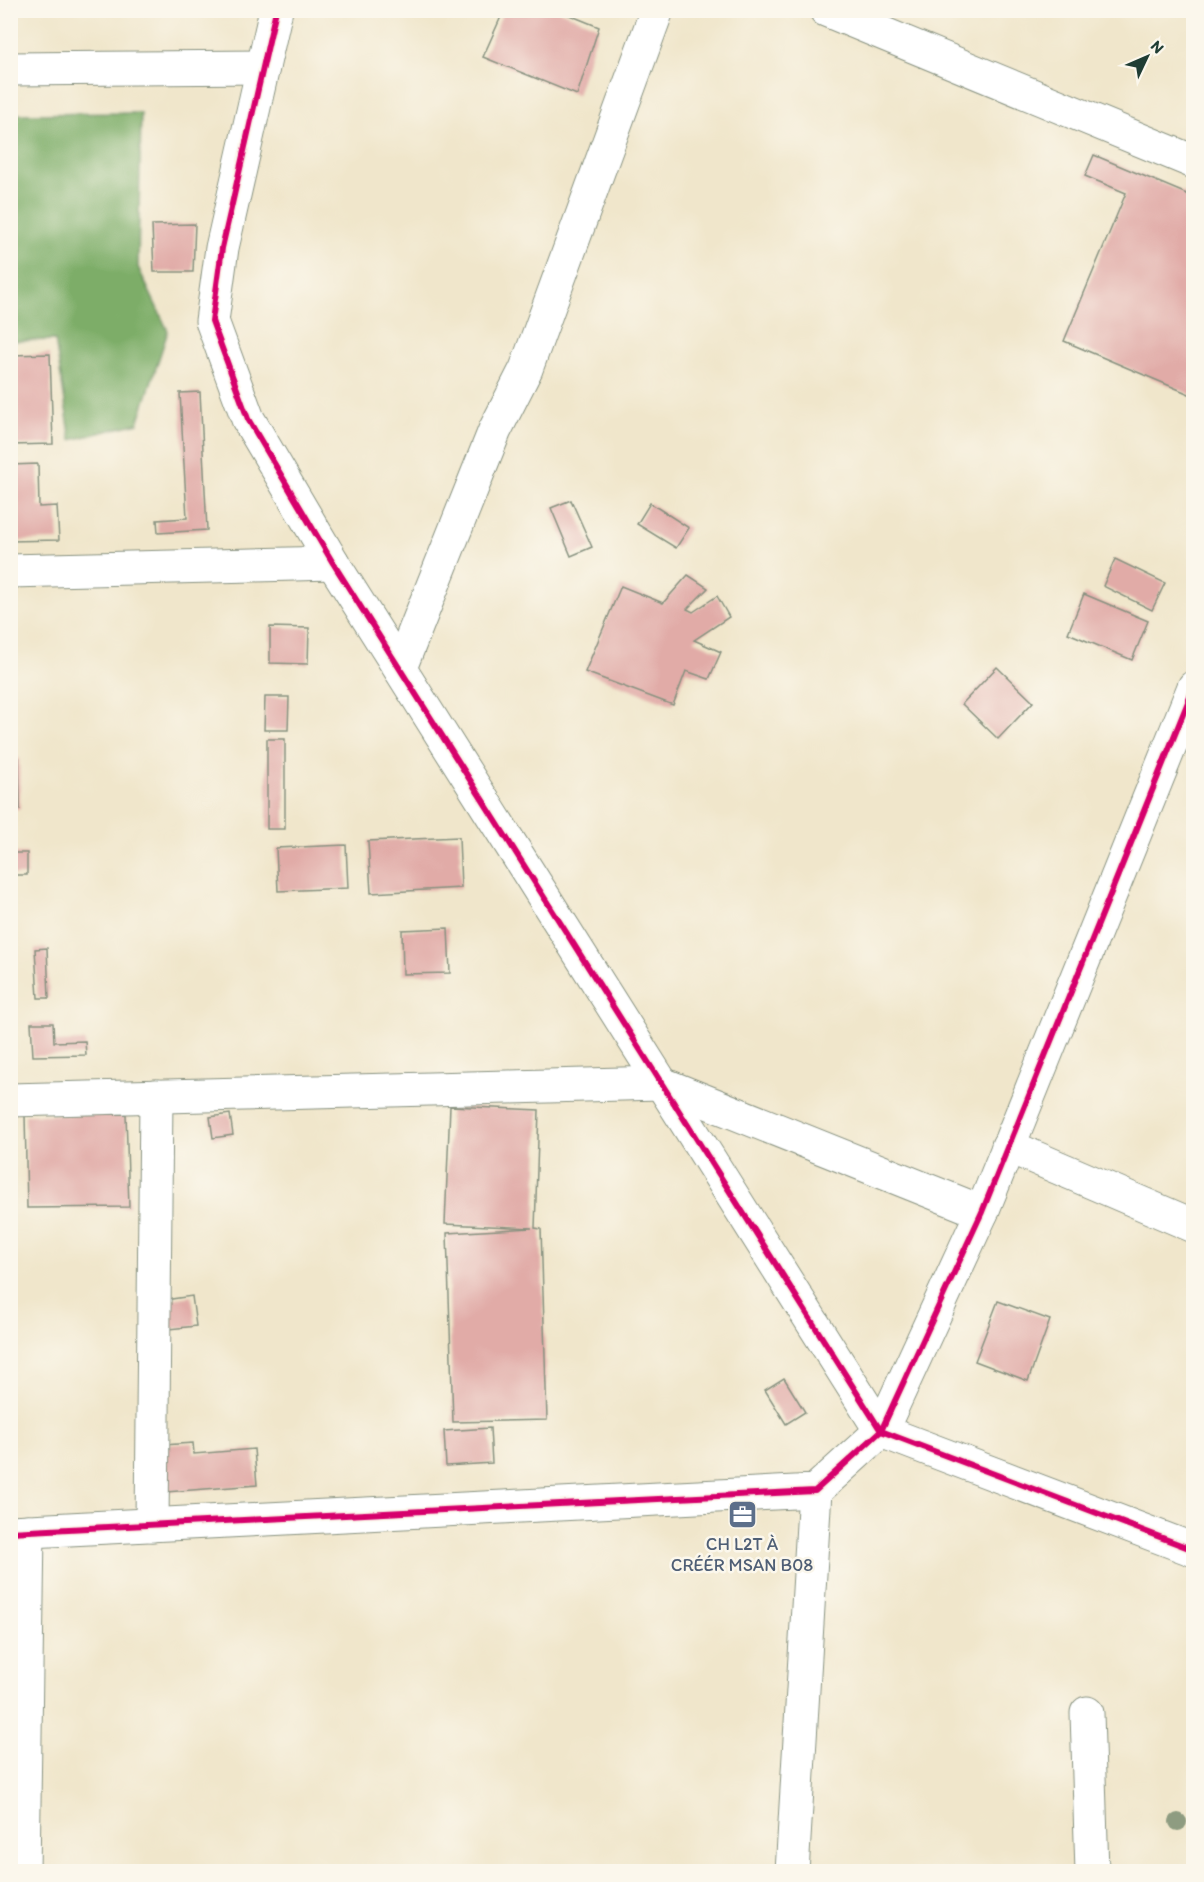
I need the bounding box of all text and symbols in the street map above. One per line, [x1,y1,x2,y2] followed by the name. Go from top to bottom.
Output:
[1117,27,1177,87] north arrow
[1147,36,1168,57] text: N
[726,1499,758,1531] office icon: CH L2T À CRÉÉR MSAN B08
[671,1533,813,1576] place label: CH L2T À CRÉÉR MSAN B08

